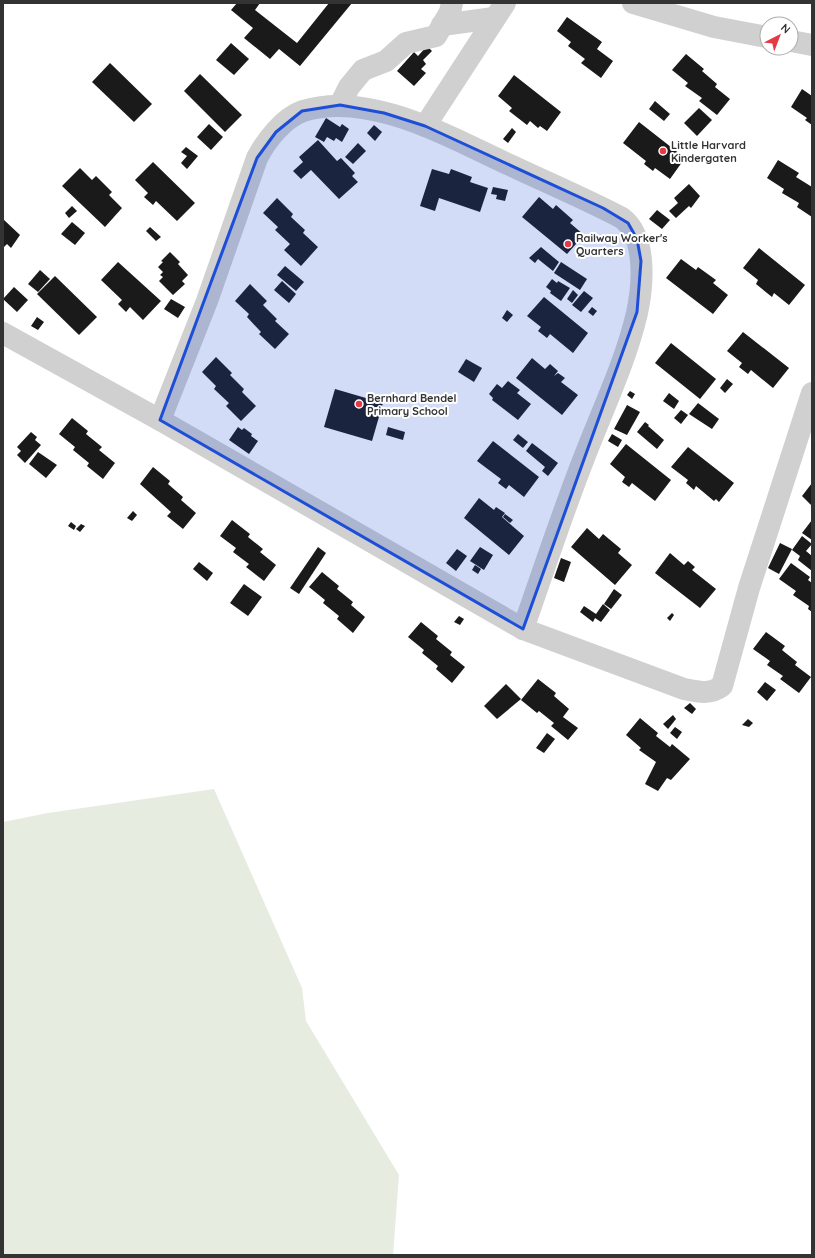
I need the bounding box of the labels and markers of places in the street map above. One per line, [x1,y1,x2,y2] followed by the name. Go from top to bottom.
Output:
[671,138,746,165] place label: Little Harvard Kindergaten
[658,146,668,156] marker: Little Harvard Kindergaten
[576,231,668,258] place label: Railway Worker's Quarters
[563,239,573,249] marker: Railway Worker's Quarters
[367,391,457,418] place label: Bernhard Bendel Primary School
[354,399,364,409] marker: Bernhard Bendel Primary School

